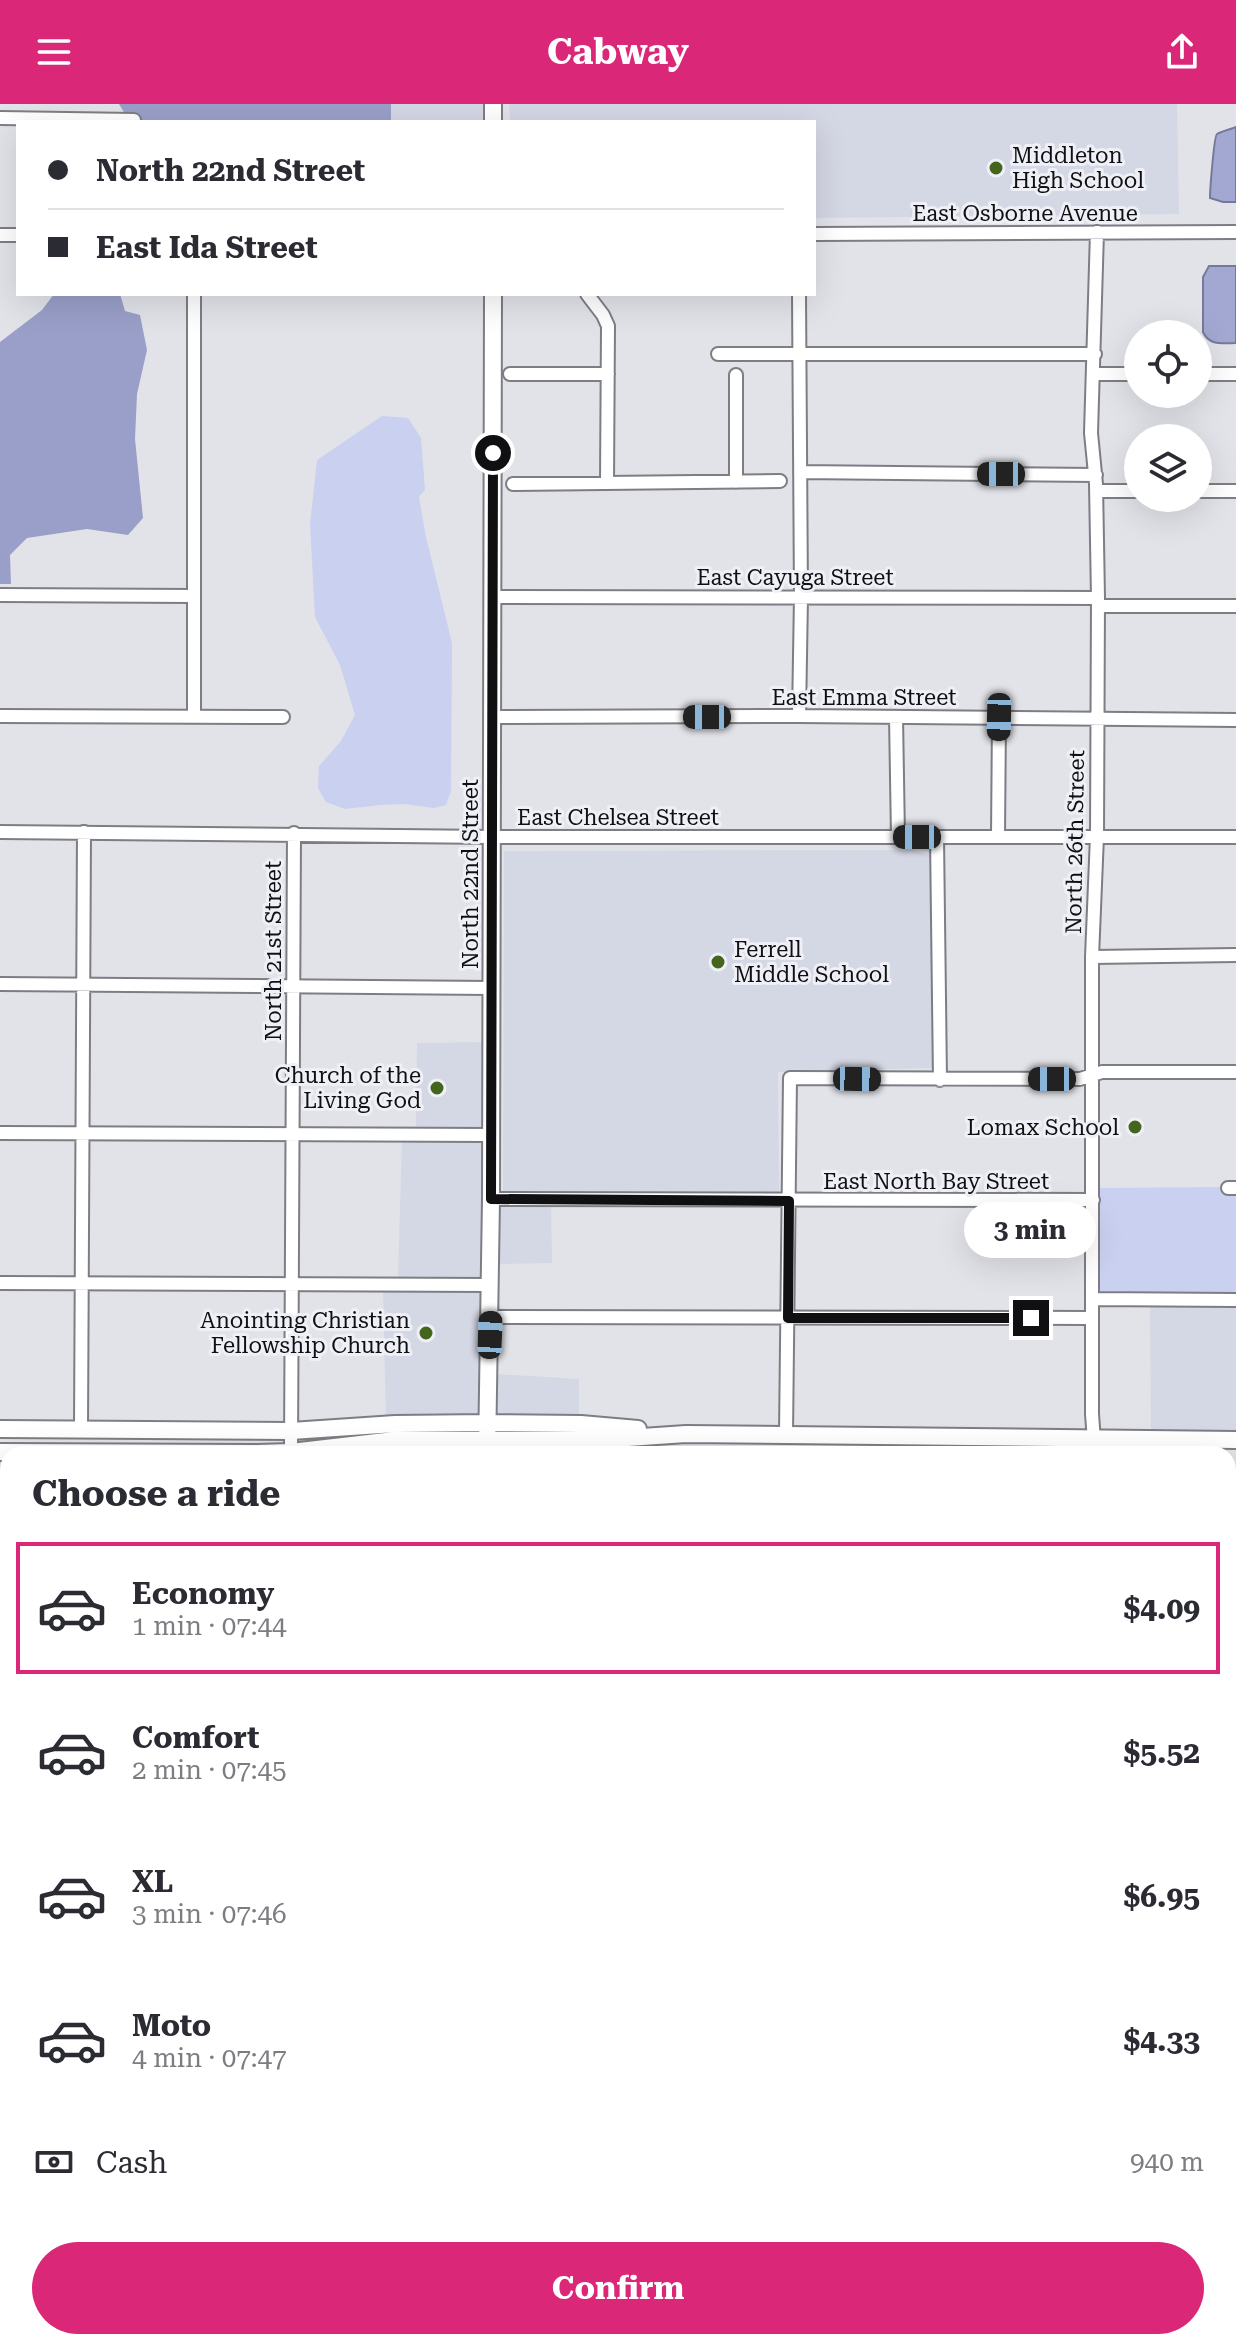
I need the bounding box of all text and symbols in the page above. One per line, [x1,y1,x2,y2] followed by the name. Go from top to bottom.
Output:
[32,30,76,74] icon: menu
[1160,30,1204,74] icon: share
[547,31,689,73] text: Cabway
[1012,143,1144,193] place label: Middleton High School
[96,153,365,188] text: North 22nd Street
[987,159,1005,177] marker: Middleton High School
[912,201,1138,226] street label: East Osborne Avenue
[96,230,318,265] text: East Ida Street
[1124,320,1212,512] map controls
[1124,320,1212,408] button: locate
[1124,424,1212,512] button: layers
[475,435,511,471] route start
[977,462,1025,486] car
[696,565,894,590] street label: East Cayuga Street
[771,685,957,710] street label: East Emma Street
[987,693,1011,741] car
[683,705,731,729] car
[1061,750,1089,934] street label: North 26th Street
[458,779,483,969] street label: North 22nd Street
[517,805,719,830] street label: East Chelsea Street
[893,825,941,849] car
[261,861,286,1041] street label: North 21st Street
[734,937,889,987] place label: Ferrell Middle School
[709,953,727,971] marker: Ferrell Middle School
[275,1063,421,1113] place label: Church of the Living God
[833,1067,881,1091] car
[1028,1067,1076,1091] car
[428,1079,446,1097] marker: Church of the Living God
[967,1115,1119,1140] place label: Lomax School
[1126,1118,1144,1136] marker: Lomax School
[823,1169,1049,1194] street label: East North Bay Street
[965,1202,1097,1258] callout: 3 min
[994,1215,1066,1245] text: 3 min
[1013,1300,1049,1336] route end
[200,1308,410,1358] place label: Anointing Christian Fellowship Church
[477,1311,503,1359] car
[417,1324,435,1342] marker: Anointing Christian Fellowship Church
[32,1473,280,1515] text: Choose a ride
[36,1572,108,1644] icon: car
[132,1576,274,1611] text: Economy
[1123,1591,1200,1626] text: $4.09
[132,1611,287,1641] text: 1 min · 07:44
[36,1716,108,1788] icon: car
[132,1720,259,1755] text: Comfort
[1123,1735,1200,1770] text: $5.52
[132,1755,287,1785] text: 2 min · 07:45
[36,1860,108,1932] icon: car
[132,1864,173,1899] text: XL
[1123,1879,1200,1914] text: $6.95
[132,1899,287,1929] text: 3 min · 07:46
[36,2004,108,2076] icon: car
[132,2008,211,2043] text: Moto
[1123,2023,1200,2058] text: $4.33
[132,2043,287,2073] text: 4 min · 07:47
[32,2140,76,2184] icon: cash
[96,2145,167,2180] text: Cash
[1130,2147,1204,2177] text: 940 m
[32,2242,1204,2334] button: Confirm

